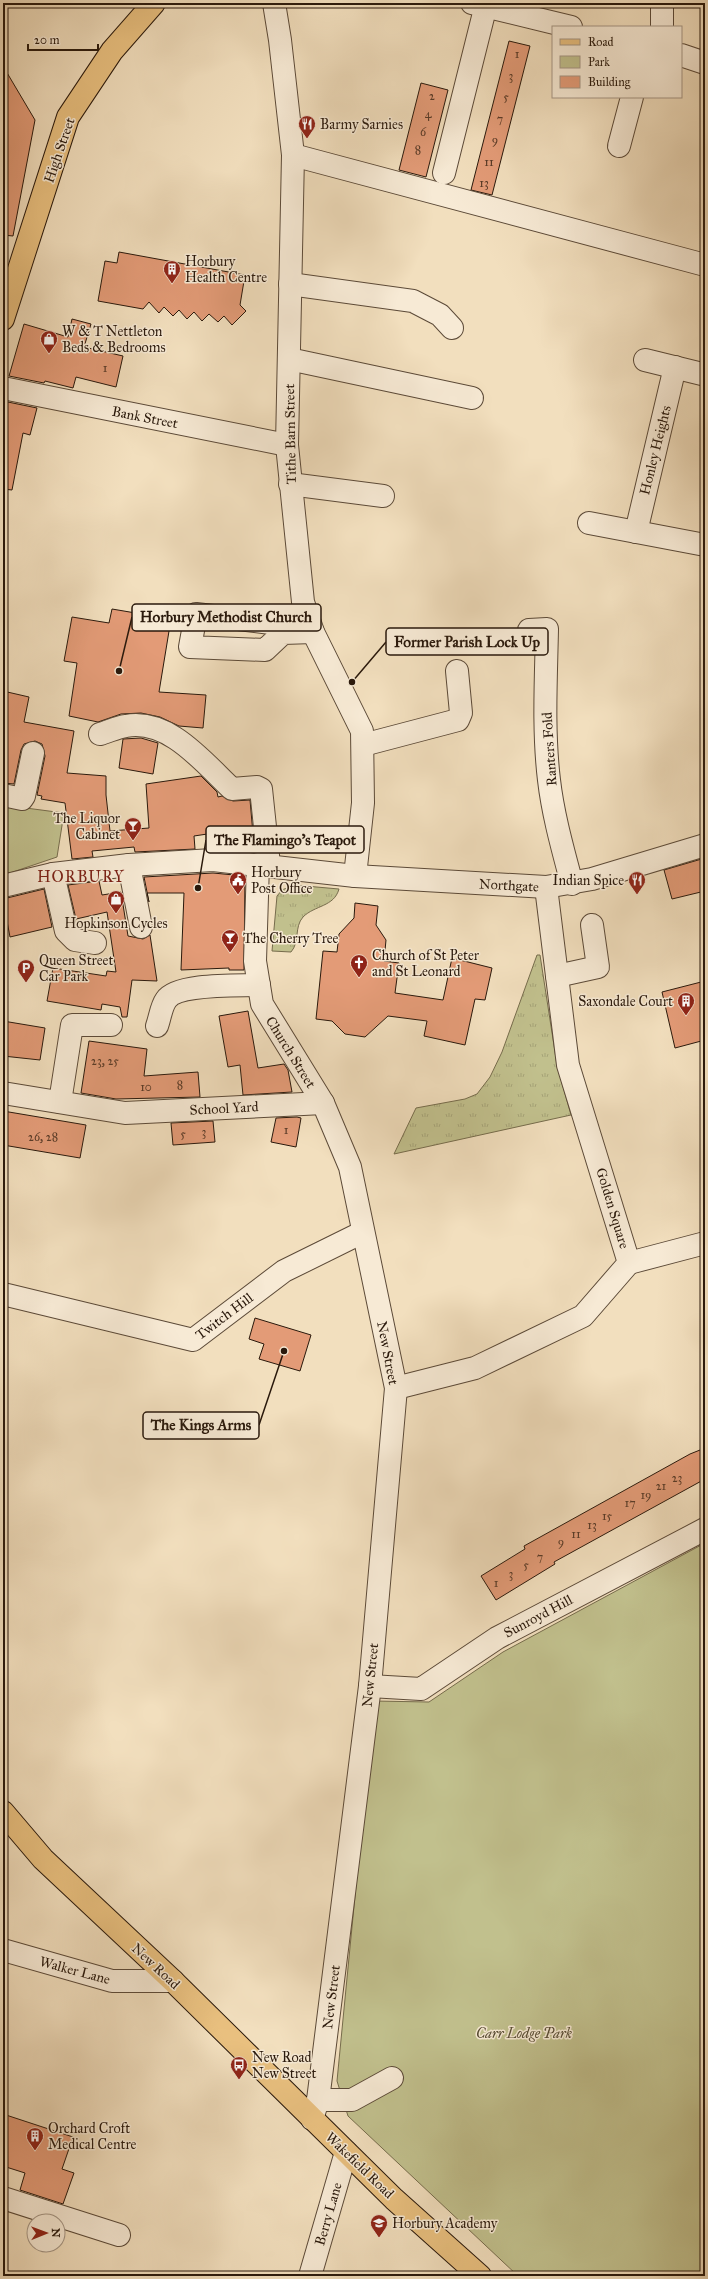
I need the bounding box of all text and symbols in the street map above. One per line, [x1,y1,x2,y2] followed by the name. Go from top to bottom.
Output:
[28,26,98,52] scale bar
[552,26,682,98] legend
[34,33,60,47] text: 20 m
[588,35,614,49] text: Road
[515,47,520,61] house number: 1
[588,55,610,69] text: Park
[509,69,514,83] house number: 3
[588,75,631,90] text: Building
[429,89,435,103] house number: 2
[503,90,509,104] house number: 5
[425,107,432,121] house number: 4
[497,112,503,126] house number: 7
[297,114,317,139] restaurant icon: Barmy Sarnies
[40,115,79,185] street label: High Street
[320,116,403,133] place label: Barmy Sarnies
[420,125,427,139] house number: 6
[492,133,498,147] house number: 9
[415,143,421,157] house number: 8
[484,155,494,169] house number: 11
[479,176,489,190] house number: 13
[185,253,267,286] place label: Horbury Health Centre
[162,259,182,284] building icon: Horbury Health Centre
[62,323,166,356] place label: W & T Nettleton Beds & Bedrooms
[39,329,59,354] shop icon: W & T Nettleton Beds & Bedrooms
[103,361,108,375] house number: 1
[281,383,300,484] street label: Tithe Barn Street
[110,403,179,432] street label: Bank Street
[636,404,675,497] street label: Honley Heights
[132,604,321,631] callout: Horbury Methodist Church
[140,608,313,627] text: Horbury Methodist Church
[386,628,548,655] callout: Former Parish Lock Up
[394,633,541,652] text: Former Parish Lock Up
[538,711,561,787] street label: Ranters Fold
[53,810,121,843] place label: The Liquor Cabinet
[123,816,143,841] bar icon: The Liquor Cabinet
[206,826,364,853] callout: The Flamingo's Teapot
[213,831,357,850] text: The Flamingo's Teapot
[251,864,313,897] place label: Horbury Post Office
[37,867,125,886] district label: HORBURY
[228,870,248,895] public building icon: Horbury Post Office
[627,870,647,895] restaurant icon: Indian Spice
[552,872,624,889] place label: Indian Spice
[479,875,540,896] street label: Northgate
[106,889,126,914] shop icon: Hopkinson Cycles
[64,915,168,932] place label: Hopkinson Cycles
[220,928,240,953] bar icon: The Cherry Tree
[243,930,339,947] place label: The Cherry Tree
[372,947,480,980] place label: Church of St Peter and St Leonard
[39,952,113,985] place label: Queen Street Car Park
[349,953,369,978] church icon: Church of St Peter and St Leonard
[16,958,36,983] parking icon: Queen Street Car Park
[676,991,696,1016] building icon: Saxondale Court
[578,993,673,1010] place label: Saxondale Court
[262,1013,319,1091] street label: Church Street
[91,1054,119,1068] house number: 23, 25
[177,1078,183,1092] house number: 8
[140,1080,152,1094] house number: 10
[189,1098,259,1119] street label: School Yard
[284,1123,289,1137] house number: 1
[202,1125,207,1139] house number: 3
[180,1127,186,1141] house number: 5
[28,1130,58,1144] house number: 26, 28
[591,1166,633,1251] street label: Golden Square
[192,1289,257,1344] street label: Twitch Hill
[373,1320,402,1386] street label: New Street
[143,1412,259,1439] callout: The Kings Arms
[150,1416,252,1435] text: The Kings Arms
[672,1471,683,1485] house number: 23
[656,1479,667,1493] house number: 21
[640,1488,652,1502] house number: 19
[624,1496,636,1510] house number: 17
[602,1509,613,1523] house number: 15
[587,1518,597,1532] house number: 13
[571,1527,581,1541] house number: 11
[558,1535,564,1549] house number: 9
[537,1550,543,1564] house number: 7
[523,1558,529,1572] house number: 5
[509,1567,514,1581] house number: 3
[494,1576,499,1590] house number: 1
[501,1591,576,1642] street label: Sunroyd Hill
[359,1642,382,1708] street label: New Street
[128,1940,183,1993] street label: New Road
[38,1953,112,1988] street label: Walker Lane
[319,1964,344,2030] street label: New Street
[476,2025,573,2042] park label: Carr Lodge Park
[252,2049,316,2082] place label: New Road New Street
[229,2055,249,2080] bus stop icon: New Road New Street
[48,2120,137,2153] place label: Orchard Croft Medical Centre
[25,2126,45,2151] building icon: Orchard Croft Medical Centre
[322,2129,397,2202] street label: Wakefield Road
[311,2180,346,2248] street label: Berry Lane
[26,2213,66,2253] north arrow
[369,2213,389,2238] school or university icon: Horbury Academy
[392,2215,498,2232] place label: Horbury Academy
[49,2228,62,2238] text: N

